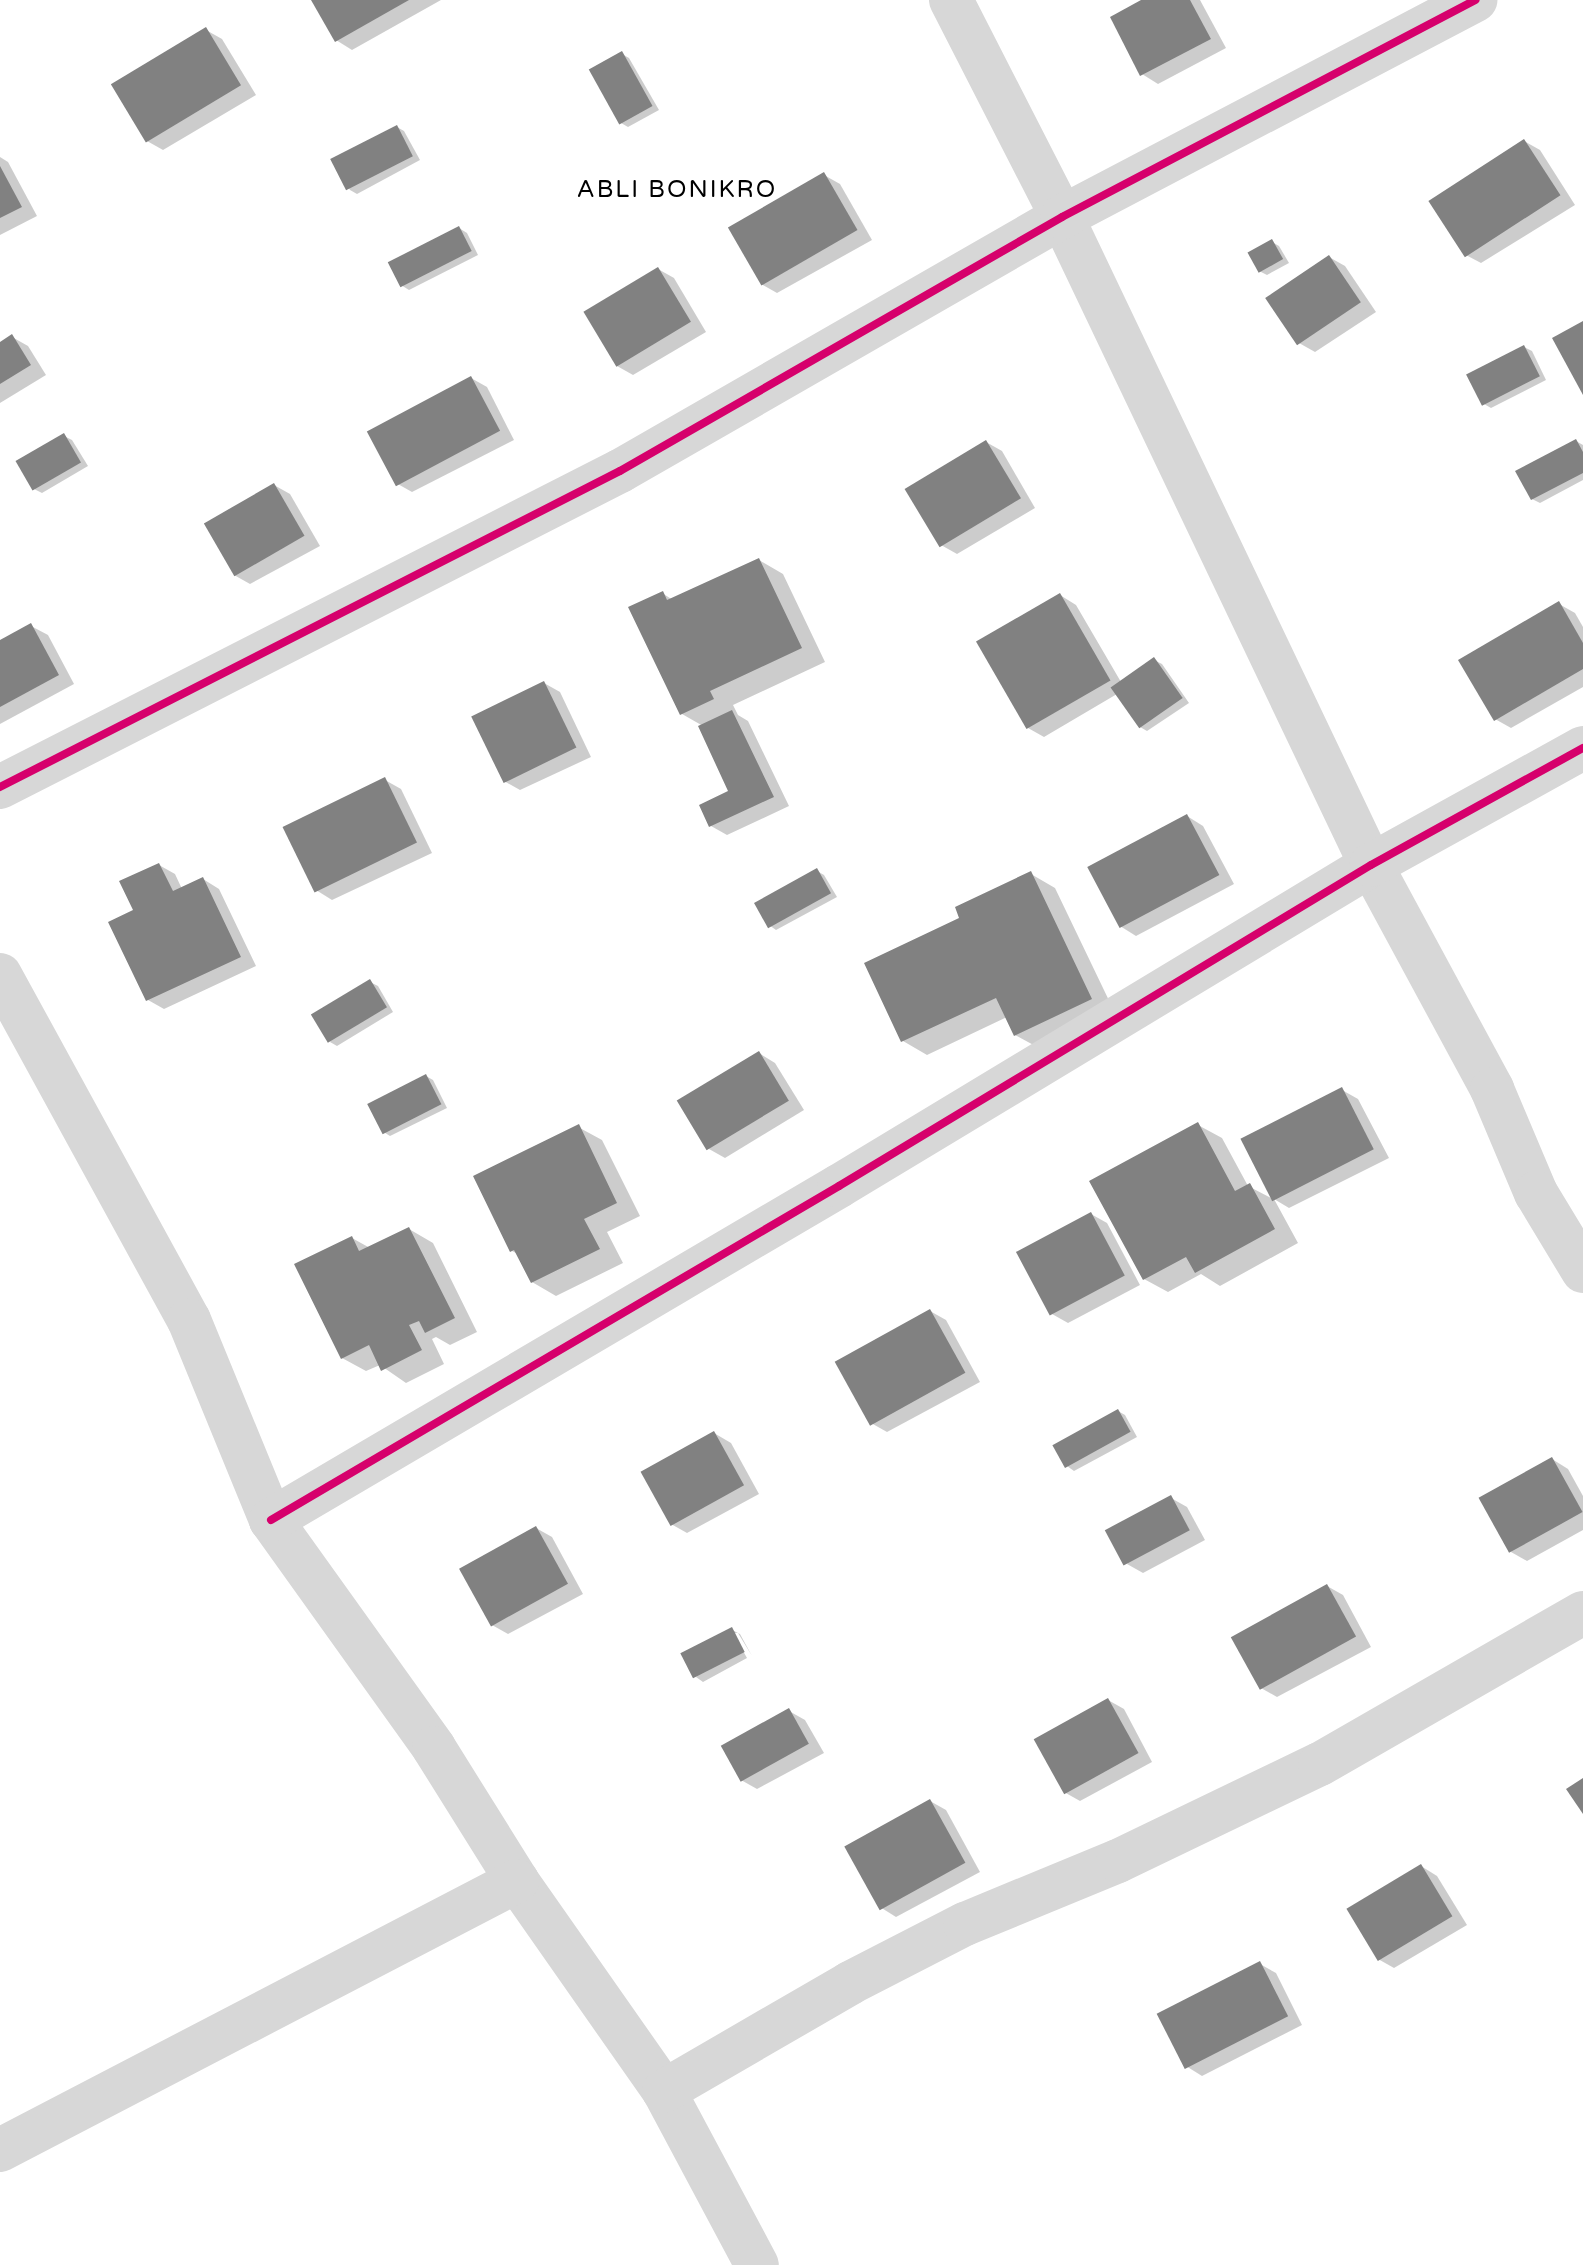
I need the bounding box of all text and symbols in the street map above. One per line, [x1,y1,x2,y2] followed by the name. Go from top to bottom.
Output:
[577,176,777,204] district label: ABLI BONIKRO

